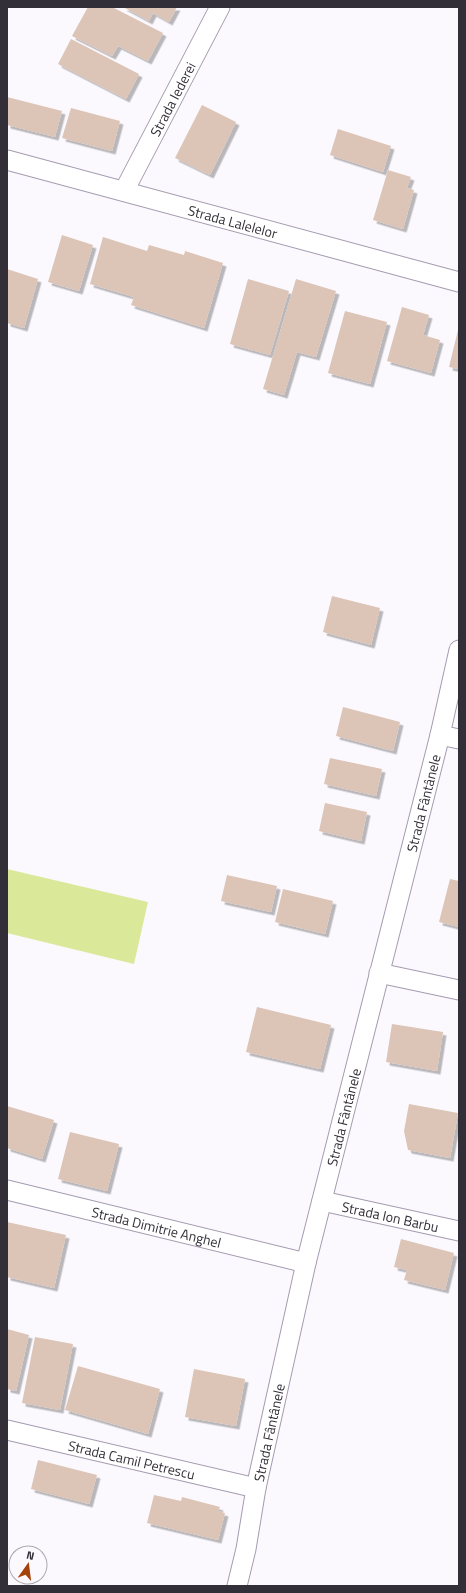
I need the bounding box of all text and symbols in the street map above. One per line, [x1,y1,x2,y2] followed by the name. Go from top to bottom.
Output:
[144,58,200,140] street label: Strada Iederei
[186,199,280,243] street label: Strada Lalelelor
[400,752,445,854] street label: Strada Fântânele
[321,1066,366,1168] street label: Strada Fântânele
[340,1195,441,1237] street label: Strada Ion Barbu
[90,1201,224,1252] street label: Strada Dimitrie Anghel
[247,1381,289,1483] street label: Strada Fântânele
[66,1434,197,1484] street label: Strada Camil Petrescu
[8,1545,48,1585] north arrow
[25,1547,36,1564] text: N

